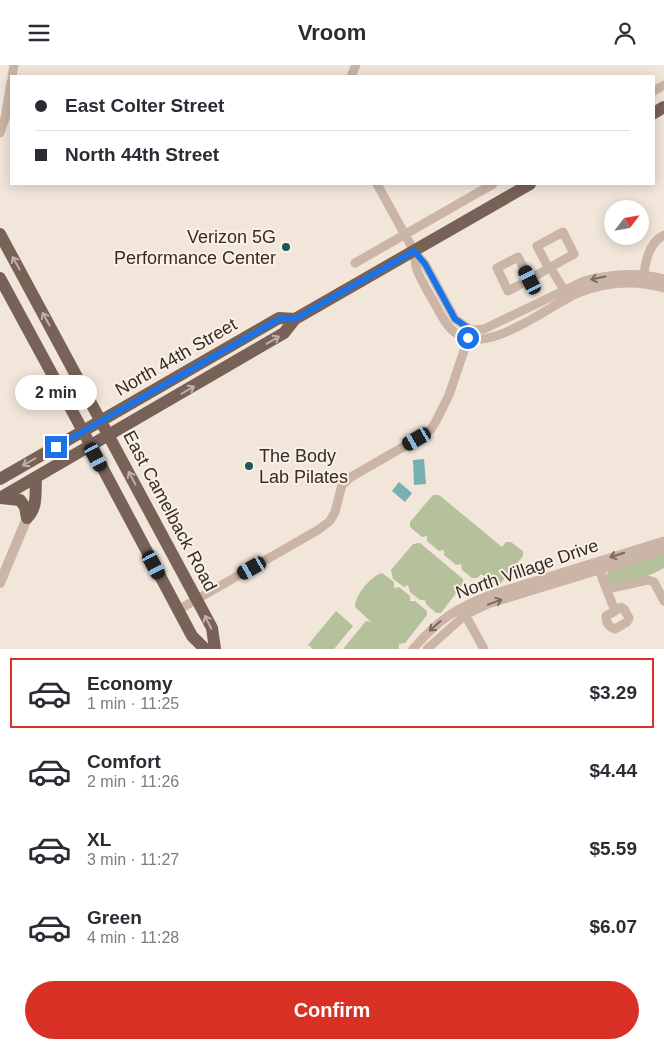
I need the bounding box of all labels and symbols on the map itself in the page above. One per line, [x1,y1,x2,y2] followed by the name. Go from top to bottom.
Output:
[604,200,649,245] north arrow
[114,227,276,268] place label: Verizon 5G Performance Center
[280,241,292,253] marker: Verizon 5G Performance Center
[11,256,21,271] one-way arrow
[516,263,543,297] car
[591,273,607,283] one-way arrow
[41,312,50,327] one-way arrow
[112,314,240,400] street label: North 44th Street
[457,327,479,349] route start
[265,334,279,344] one-way arrow
[15,375,97,409] callout: 2 min
[181,384,195,394] one-way arrow
[400,425,433,453] car
[119,427,221,595] street label: East Camelback Road
[45,436,67,458] route end
[82,440,109,474] car
[259,446,348,487] place label: The Body Lab Pilates
[23,458,37,468] one-way arrow
[243,460,255,472] marker: The Body Lab Pilates
[127,470,137,485] one-way arrow
[453,535,601,603] street label: North Village Drive
[140,548,167,582] car
[610,551,626,560] one-way arrow
[235,554,268,582] car
[487,597,502,606] one-way arrow
[203,615,212,630] one-way arrow
[428,620,441,632] one-way arrow

